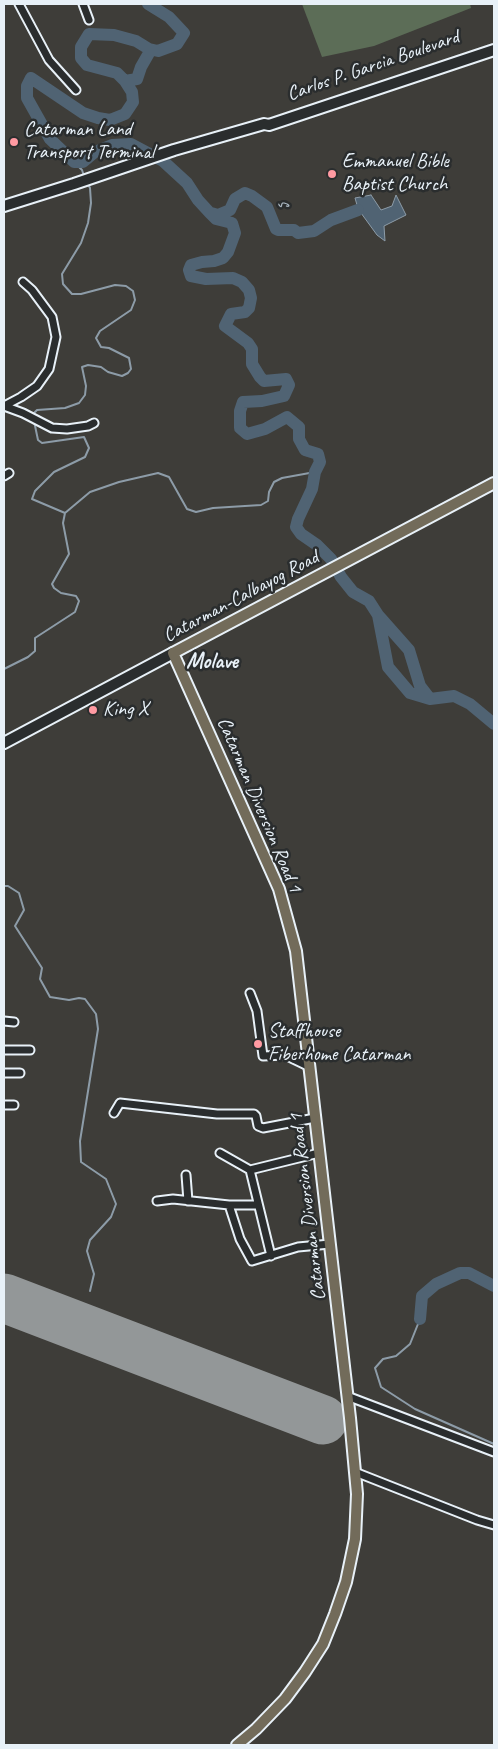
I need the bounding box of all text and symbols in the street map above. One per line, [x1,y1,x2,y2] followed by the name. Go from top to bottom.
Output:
[284,25,462,107] street label: Carlos P. Garcia Boulevard
[24,118,154,165] place label: Catarman Land Transport Terminal
[8,136,20,148] marker: Catarman Land Transport Terminal
[342,150,449,197] place label: Emmanuel Bible Baptist Church
[326,168,338,180] marker: Emmanuel Bible Baptist Church
[271,192,295,212] water label: s
[159,546,323,648] street label: Catarman-Calbayog Road
[186,649,238,675] district label: Molave
[103,698,148,722] place label: King X
[87,704,99,716] marker: King X
[211,714,307,896] street label: Catarman Diversion Road 1
[268,1020,411,1067] place label: Staffhouse Fiberhome Catarman
[252,1038,264,1050] marker: Staffhouse Fiberhome Catarman
[285,1112,331,1302] street label: Catarman Diversion Road 1

